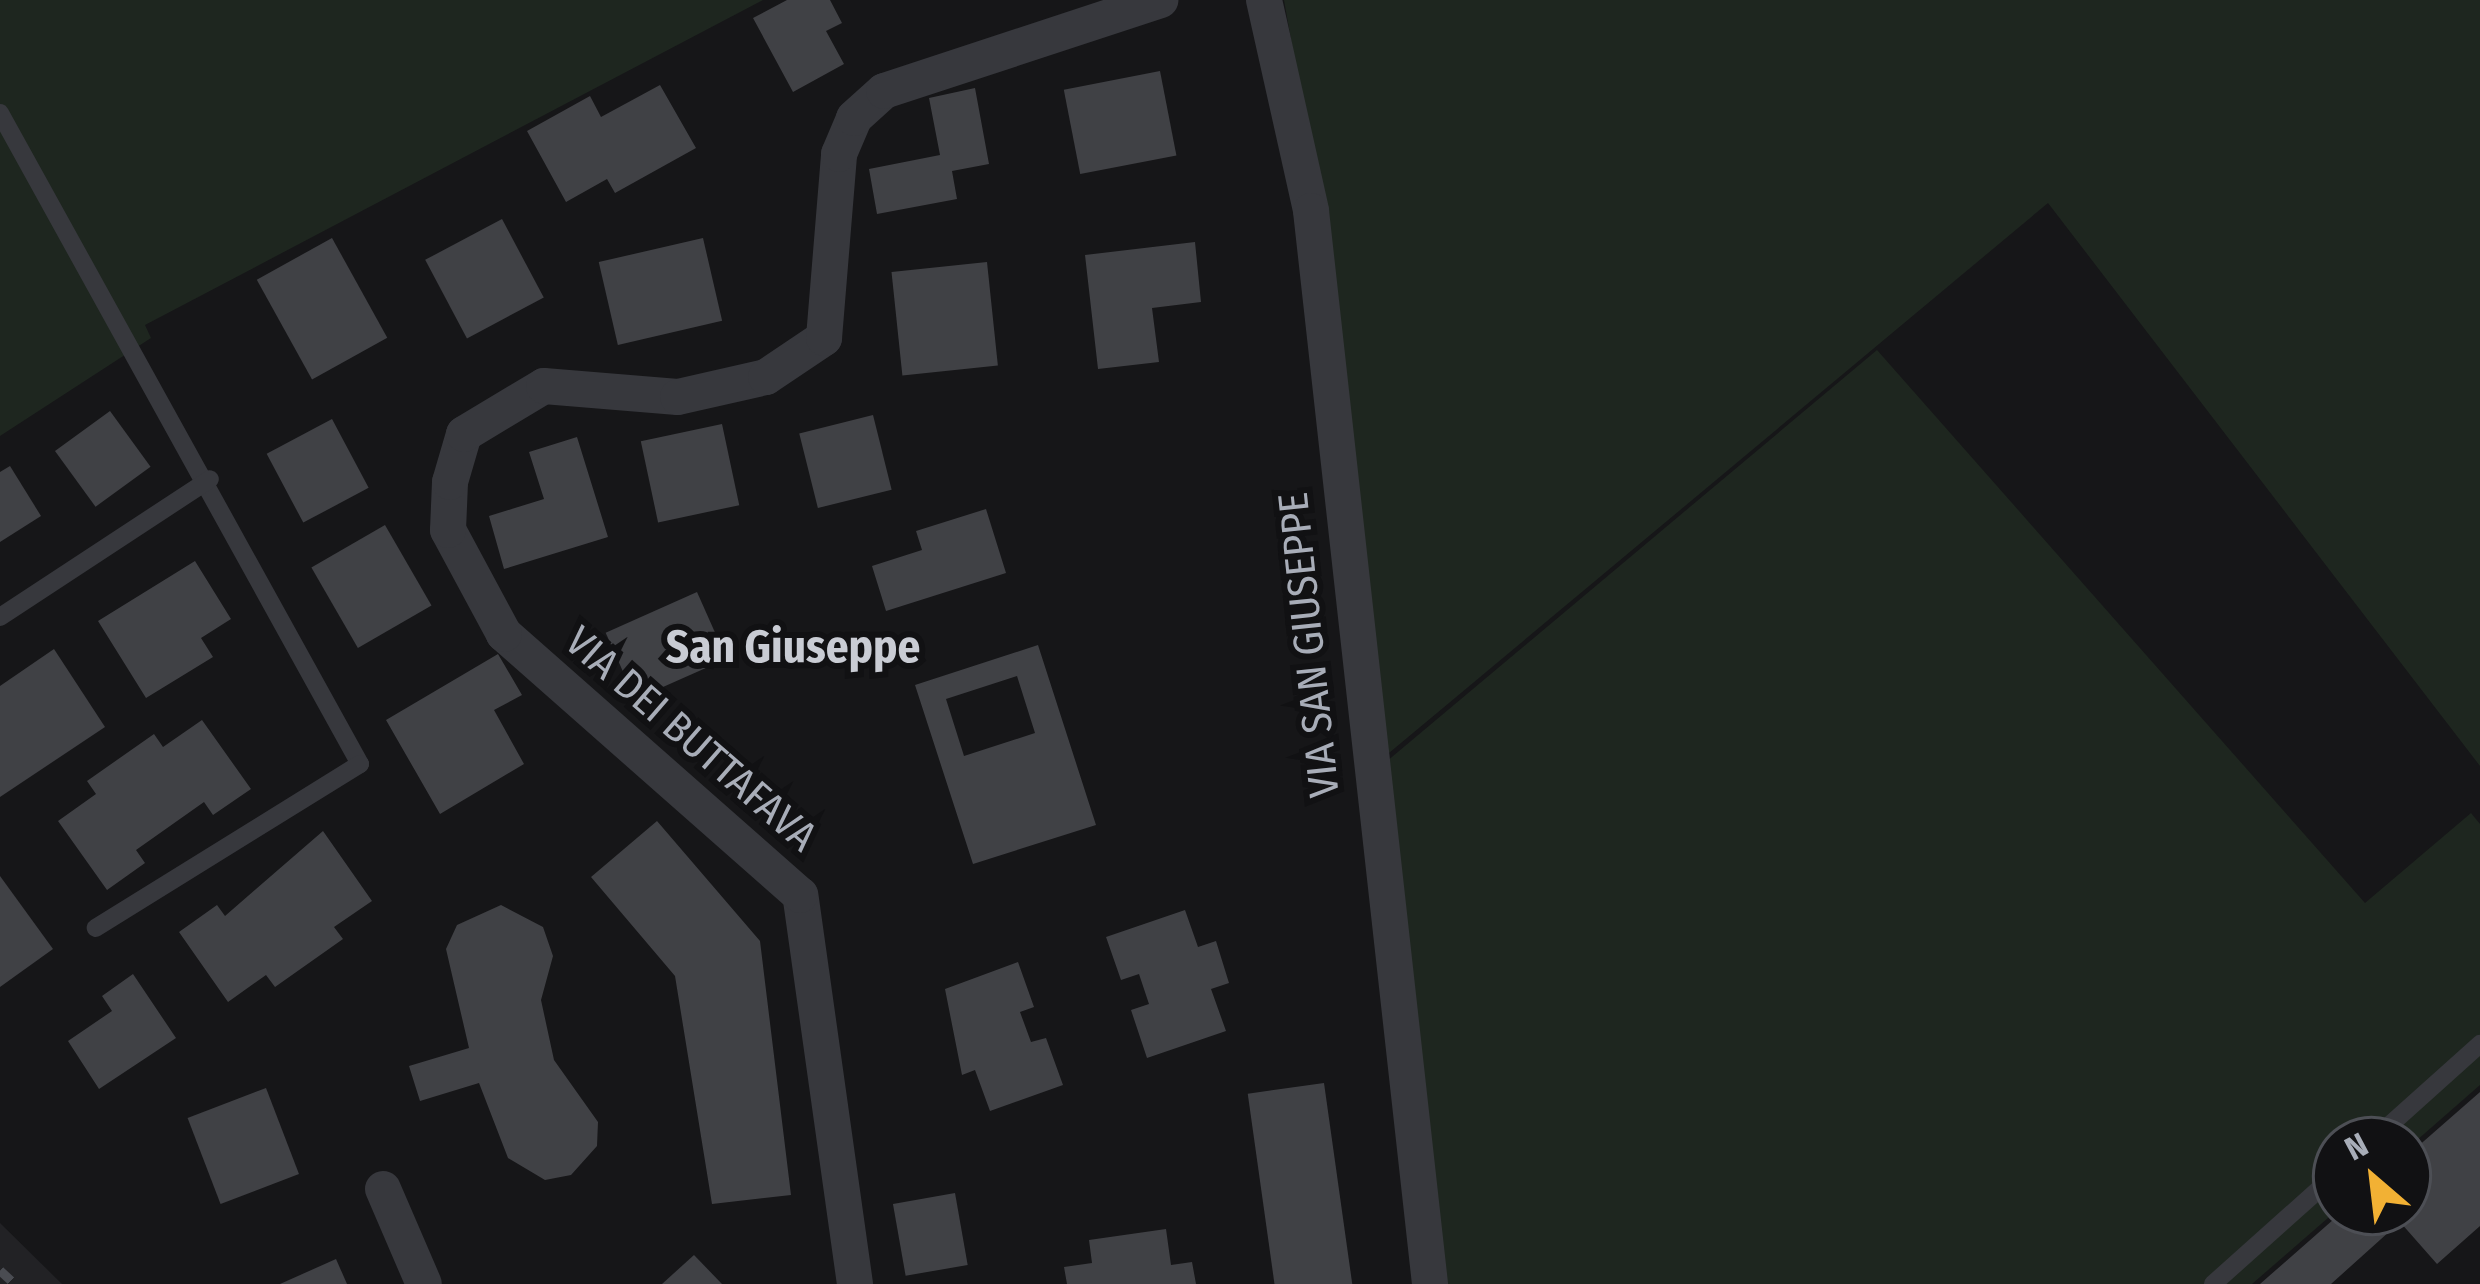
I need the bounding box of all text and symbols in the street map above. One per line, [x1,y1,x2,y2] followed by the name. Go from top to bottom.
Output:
[1268,490,1350,800] street label: VIA SAN GIUSEPPE
[555,616,827,862] street label: VIA DEI BUTTAFAVA
[666,621,920,675] district label: San Giuseppe
[2312,1116,2432,1236] north arrow
[2338,1125,2375,1169] text: N

